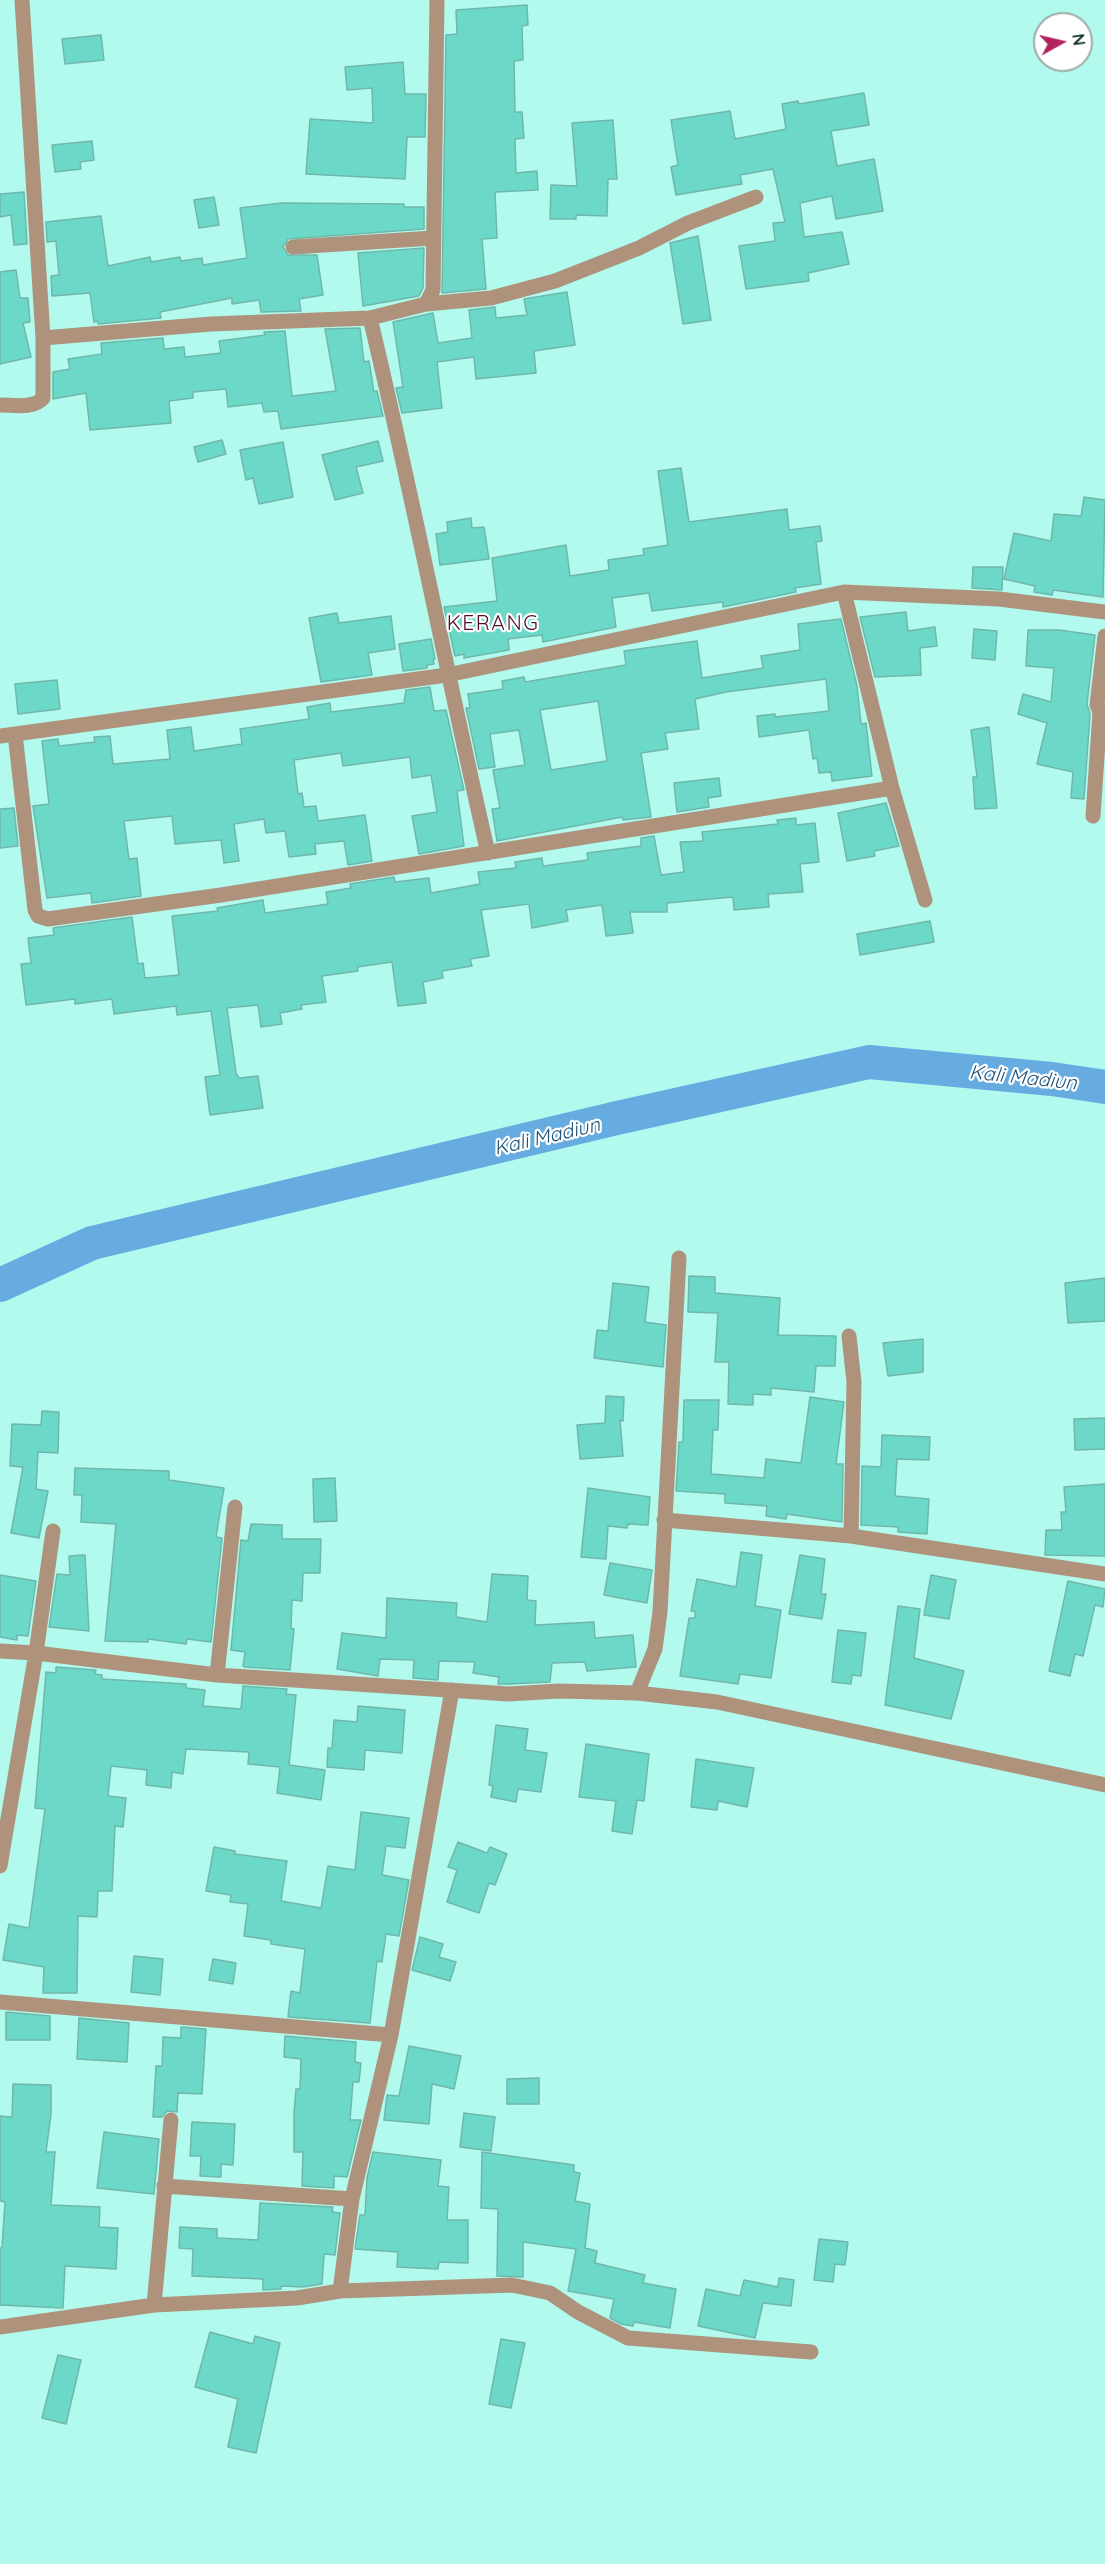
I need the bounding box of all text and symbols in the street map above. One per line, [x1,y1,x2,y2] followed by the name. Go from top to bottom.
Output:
[1033,12,1093,72] north arrow
[1068,33,1090,47] text: N
[447,611,539,637] district label: KERANG
[968,1060,1078,1096] water label: Kali Madiun
[492,1113,602,1161] water label: Kali Madiun

